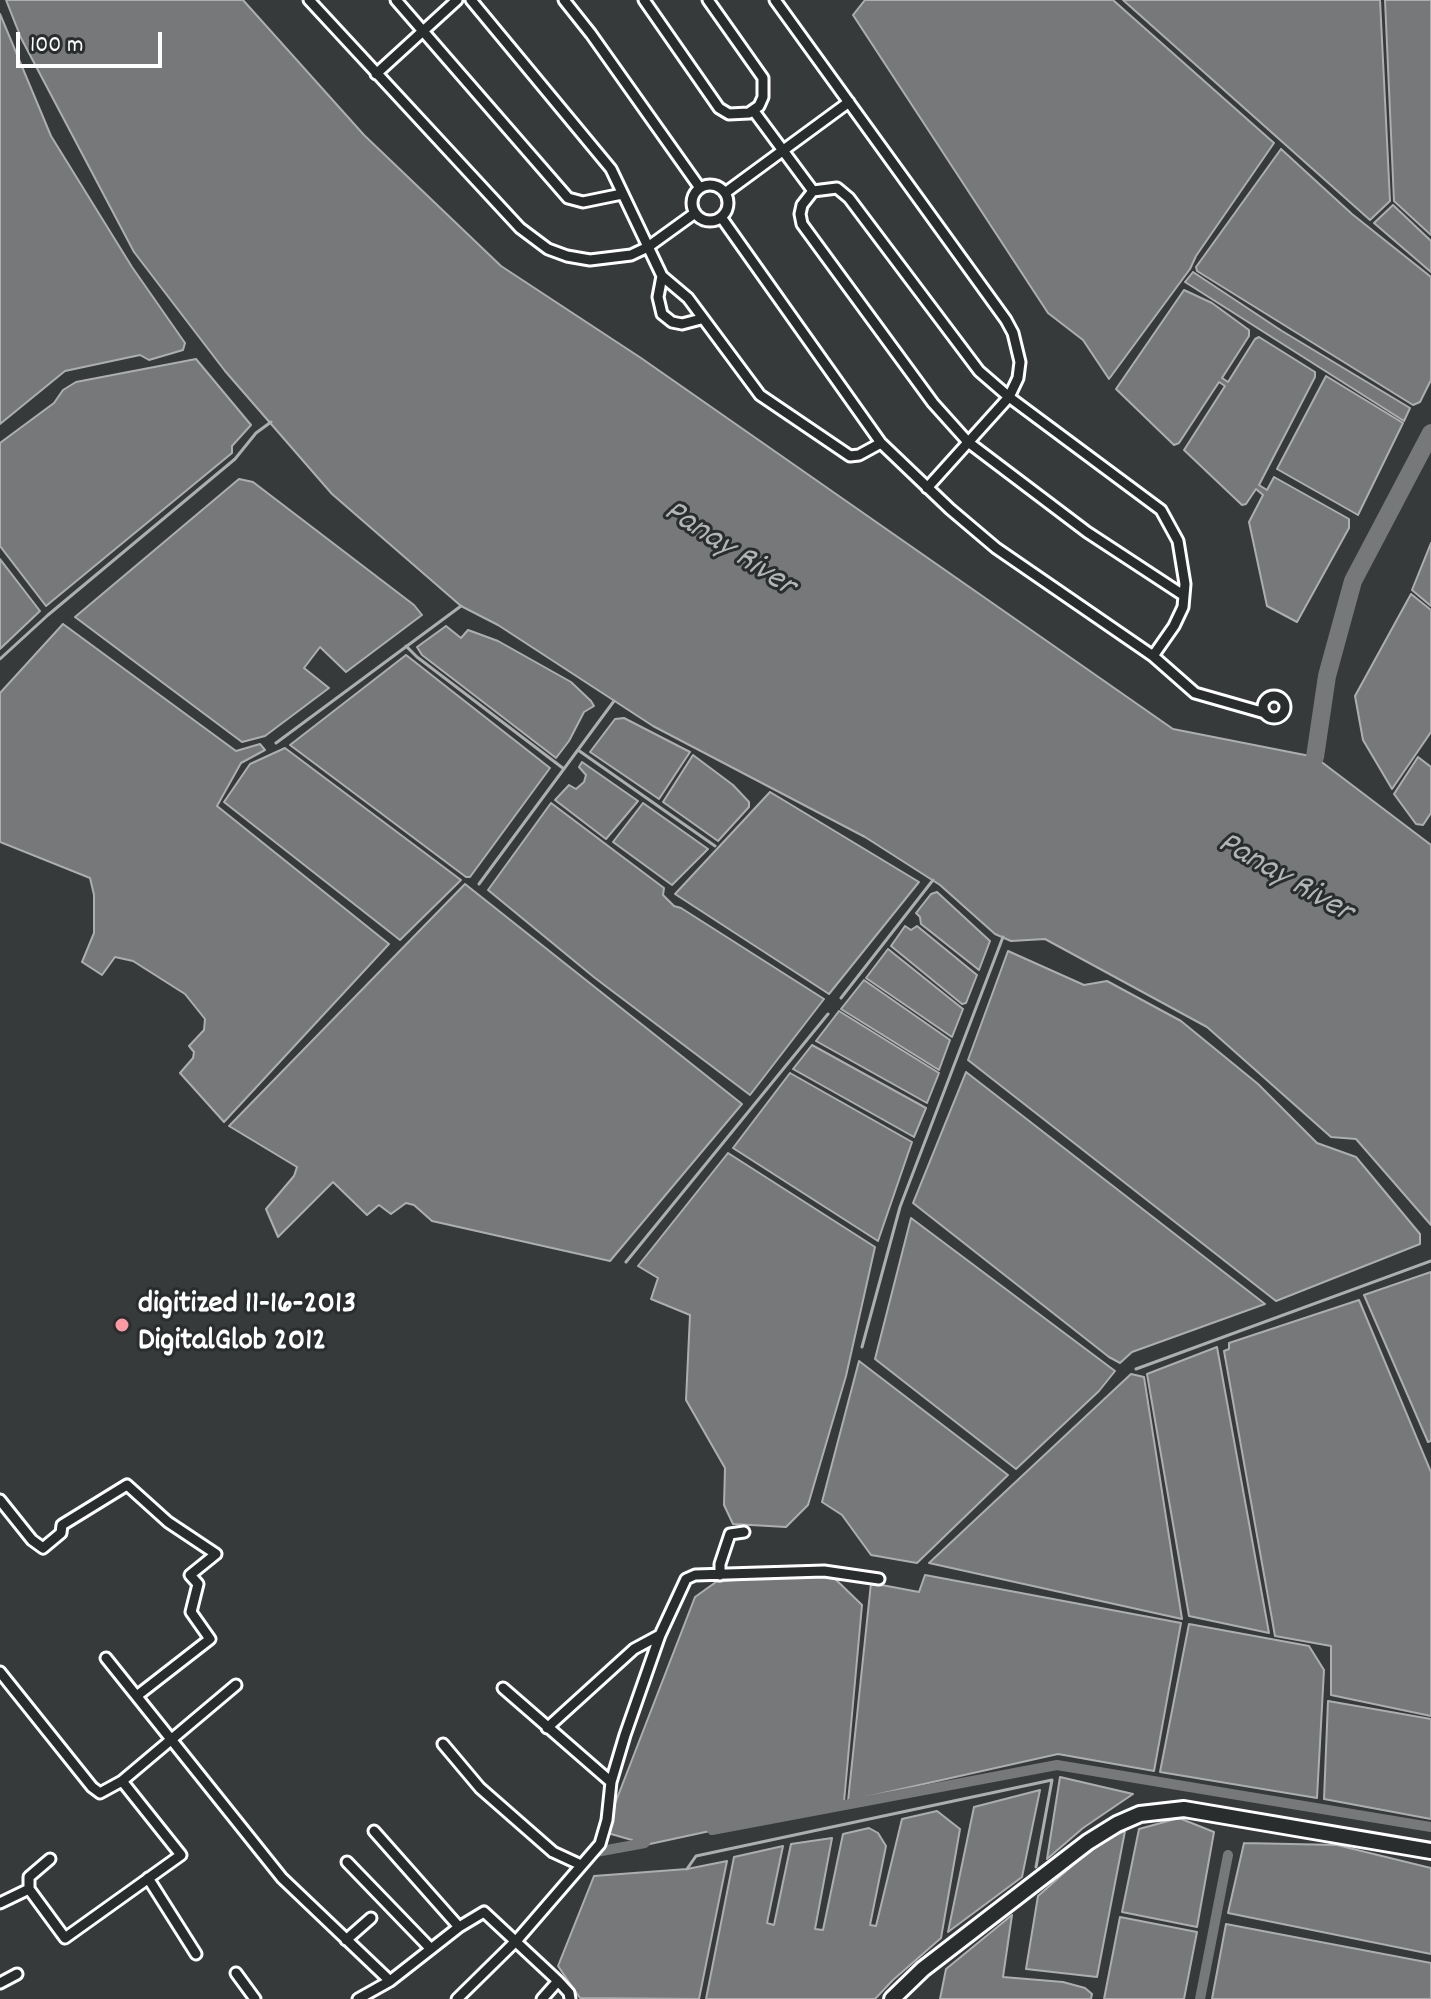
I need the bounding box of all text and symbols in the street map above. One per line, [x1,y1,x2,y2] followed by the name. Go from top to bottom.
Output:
[20,16,166,66] scale bar
[30,29,83,63] text: 100 m
[654,493,802,609] water label: Panay River
[1209,825,1359,935] water label: Panay River
[138,1288,356,1363] place label: digitized 11-16-2013 DigitalGlob 2012
[113,1316,131,1334] marker: digitized 11-16-2013 DigitalGlob 2012

